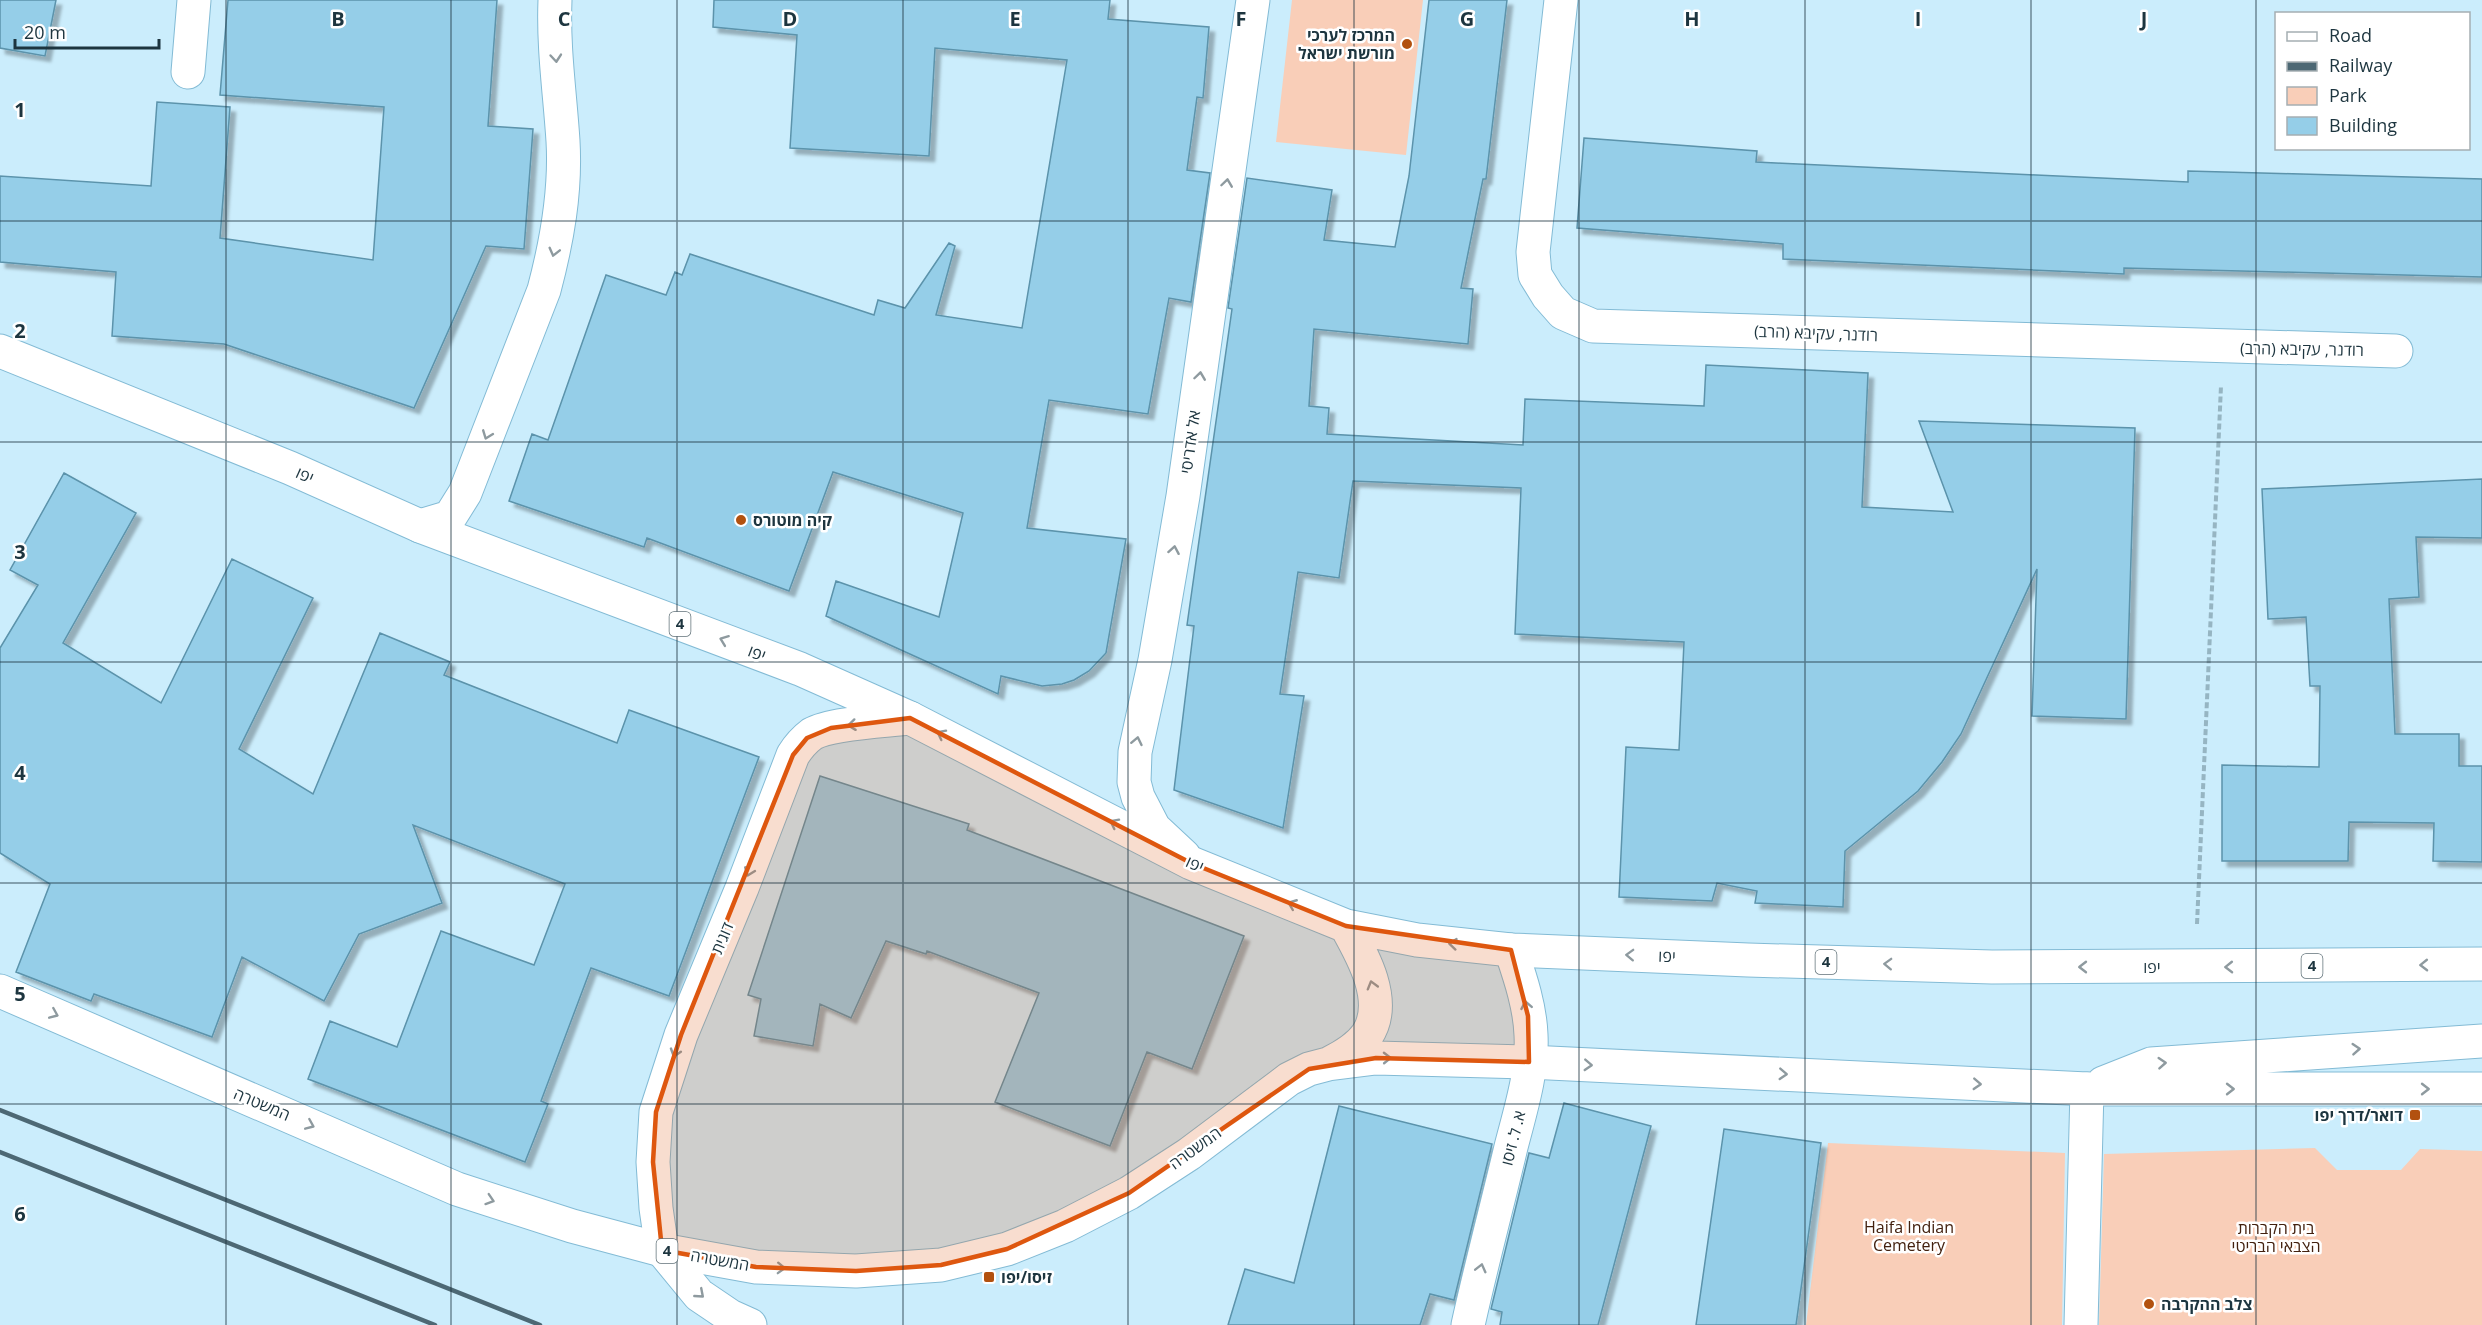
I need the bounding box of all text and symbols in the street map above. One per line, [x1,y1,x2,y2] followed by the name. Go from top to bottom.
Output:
[331,5,345,32] text: B
[558,5,571,32] text: C
[783,5,797,32] text: D
[1009,5,1021,32] text: E
[1236,5,1246,32] text: F
[1460,5,1474,32] text: G
[1684,5,1700,32] text: H
[1915,5,1921,32] text: I
[2139,5,2147,32] text: J
[15,12,159,50] scale bar
[2275,12,2470,150] legend
[24,20,66,44] text: 20 m
[2329,23,2372,47] text: Road
[1298,24,1395,64] place label: המרכז לערכי מורשת ישראל
[1400,37,1414,51] marker: המרכז לערכי מורשת ישראל
[2329,53,2393,77] text: Railway
[549,54,562,63] one-way arrow
[2329,83,2367,107] text: Park
[14,96,26,123] text: 1
[2329,113,2397,137] text: Building
[1220,178,1232,187] one-way arrow
[549,246,561,257] one-way arrow
[14,317,26,344] text: 2
[1754,320,1878,346] street label: רודנר, עקיבא (הרב)
[2240,337,2364,361] street label: רודנר, עקיבא (הרב)
[1193,371,1205,381] one-way arrow
[1175,409,1205,475] street label: אל אדריסי
[482,430,495,440] one-way arrow
[293,461,317,489] street label: יפו
[753,509,833,531] place label: קיה מוטורס
[734,513,748,527] marker: קיה מוטורס
[14,538,26,565] text: 3
[1167,545,1179,554] one-way arrow
[670,612,690,636] road number: 4
[719,635,729,648] one-way arrow
[745,640,769,666] street label: יפו
[847,719,857,731] one-way arrow
[937,730,947,741] one-way arrow
[1130,736,1143,746] one-way arrow
[14,759,26,786] text: 4
[1110,819,1121,831] one-way arrow
[1183,850,1207,878] street label: יפו
[743,866,756,877] one-way arrow
[1287,899,1298,911] one-way arrow
[706,919,738,957] street label: דוגית
[1448,938,1457,951] one-way arrow
[1658,945,1676,967] street label: יפו
[1625,948,1634,961] one-way arrow
[1816,950,1836,974] road number: 4
[2302,954,2322,978] road number: 4
[2143,956,2161,978] street label: יפו
[1883,958,1892,970] one-way arrow
[2419,958,2428,971] one-way arrow
[2078,961,2087,973] one-way arrow
[2224,961,2233,973] one-way arrow
[14,980,26,1007] text: 5
[1367,980,1379,991] one-way arrow
[1521,1001,1533,1010] one-way arrow
[47,1007,58,1019] one-way arrow
[2352,1043,2361,1056] one-way arrow
[670,1047,683,1058] one-way arrow
[1382,1052,1391,1064] one-way arrow
[2157,1057,2166,1070] one-way arrow
[1583,1058,1592,1071] one-way arrow
[1778,1068,1787,1081] one-way arrow
[1973,1077,1982,1090] one-way arrow
[230,1082,294,1126] street label: המשטרה
[2225,1083,2234,1095] one-way arrow
[2420,1083,2429,1095] one-way arrow
[2315,1104,2403,1126] place label: דואר/דרך יפו
[1496,1108,1530,1168] street label: א. ל. זיסו
[2408,1108,2422,1122] marker: דואר/דרך יפו
[303,1118,314,1130] one-way arrow
[1165,1122,1225,1174] street label: המשטרה
[484,1193,495,1205] one-way arrow
[14,1200,26,1227] text: 6
[1864,1216,1954,1256] park label: Haifa Indian Cemetery
[2232,1217,2320,1257] park label: בית הקברות הצבאי הבריטי
[656,1239,678,1263] road number: 4
[689,1244,751,1276] street label: המשטרה
[776,1261,785,1274] one-way arrow
[1474,1263,1487,1273] one-way arrow
[1001,1266,1052,1288] place label: זיסו/יפו
[982,1270,996,1284] marker: זיסו/יפו
[694,1287,704,1298] one-way arrow
[2161,1293,2253,1315] place label: צלב ההקרבה
[2142,1297,2156,1311] marker: צלב ההקרבה

